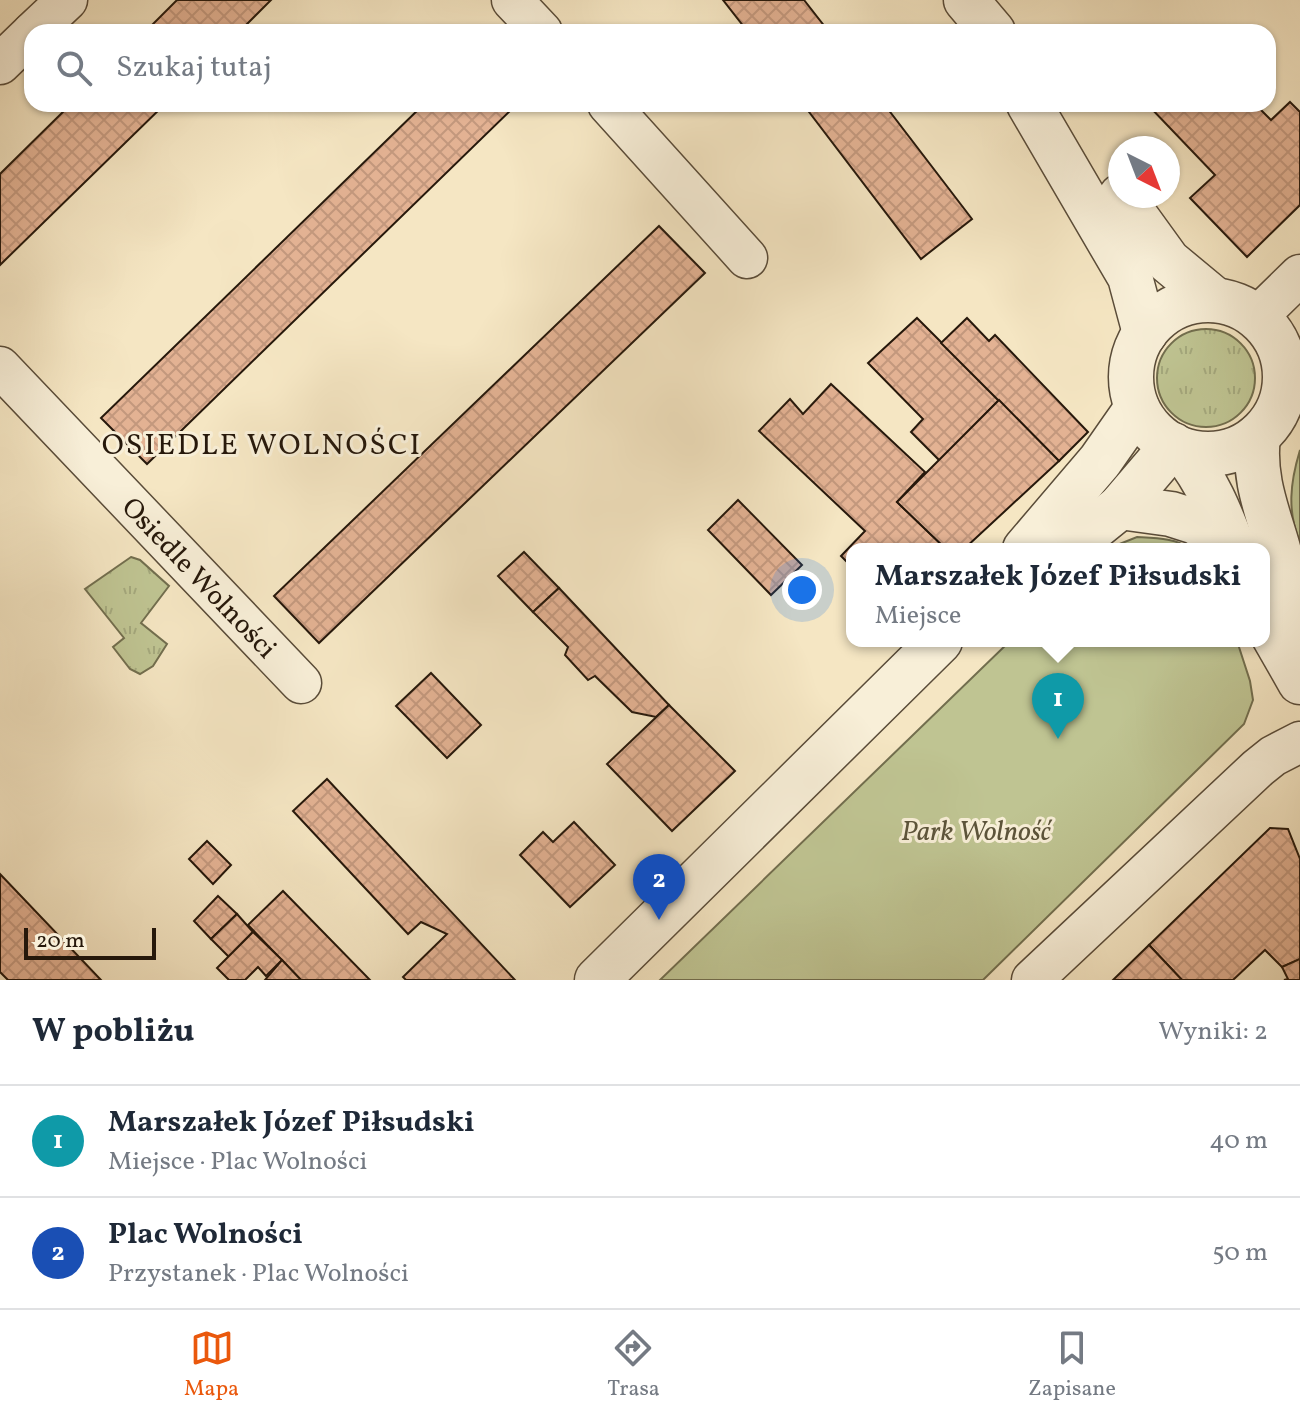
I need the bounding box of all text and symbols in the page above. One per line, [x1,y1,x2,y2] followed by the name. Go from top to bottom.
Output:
[24,24,1276,112] search box
[52,46,96,90] icon: search
[116,47,272,89] text: Szukaj tutaj
[1108,136,1180,208] north arrow
[102,425,422,467] district label: OSIEDLE WOLNOŚCI
[112,489,285,668] street label: Osiedle Wolności
[846,543,1270,647] popup
[875,556,1241,598] text: Marszałek Józef Piłsudski
[782,570,822,610] your location
[875,598,961,634] text: Miejsce
[1032,673,1084,739] pin: 1
[901,813,1053,852] park label: Park Wolność
[633,854,685,920] pin: 2
[24,924,156,960] scale bar
[36,926,85,957] text: 20 m
[32,1009,195,1056] text: W pobliżu
[1158,1014,1268,1050] text: Wyniki: 2
[108,1102,475,1144] text: Marszałek Józef Piłsudski
[53,1123,63,1159] text: 1
[1209,1123,1268,1159] text: 40 m
[108,1144,367,1180] text: Miejsce · Plac Wolności
[108,1214,303,1256] text: Plac Wolności
[51,1235,65,1271] text: 2
[1212,1235,1268,1271] text: 50 m
[108,1256,409,1292] text: Przystanek · Plac Wolności
[184,1326,239,1405] tab: Mapa
[607,1326,660,1405] tab: Trasa
[1028,1326,1116,1405] tab: Zapisane

